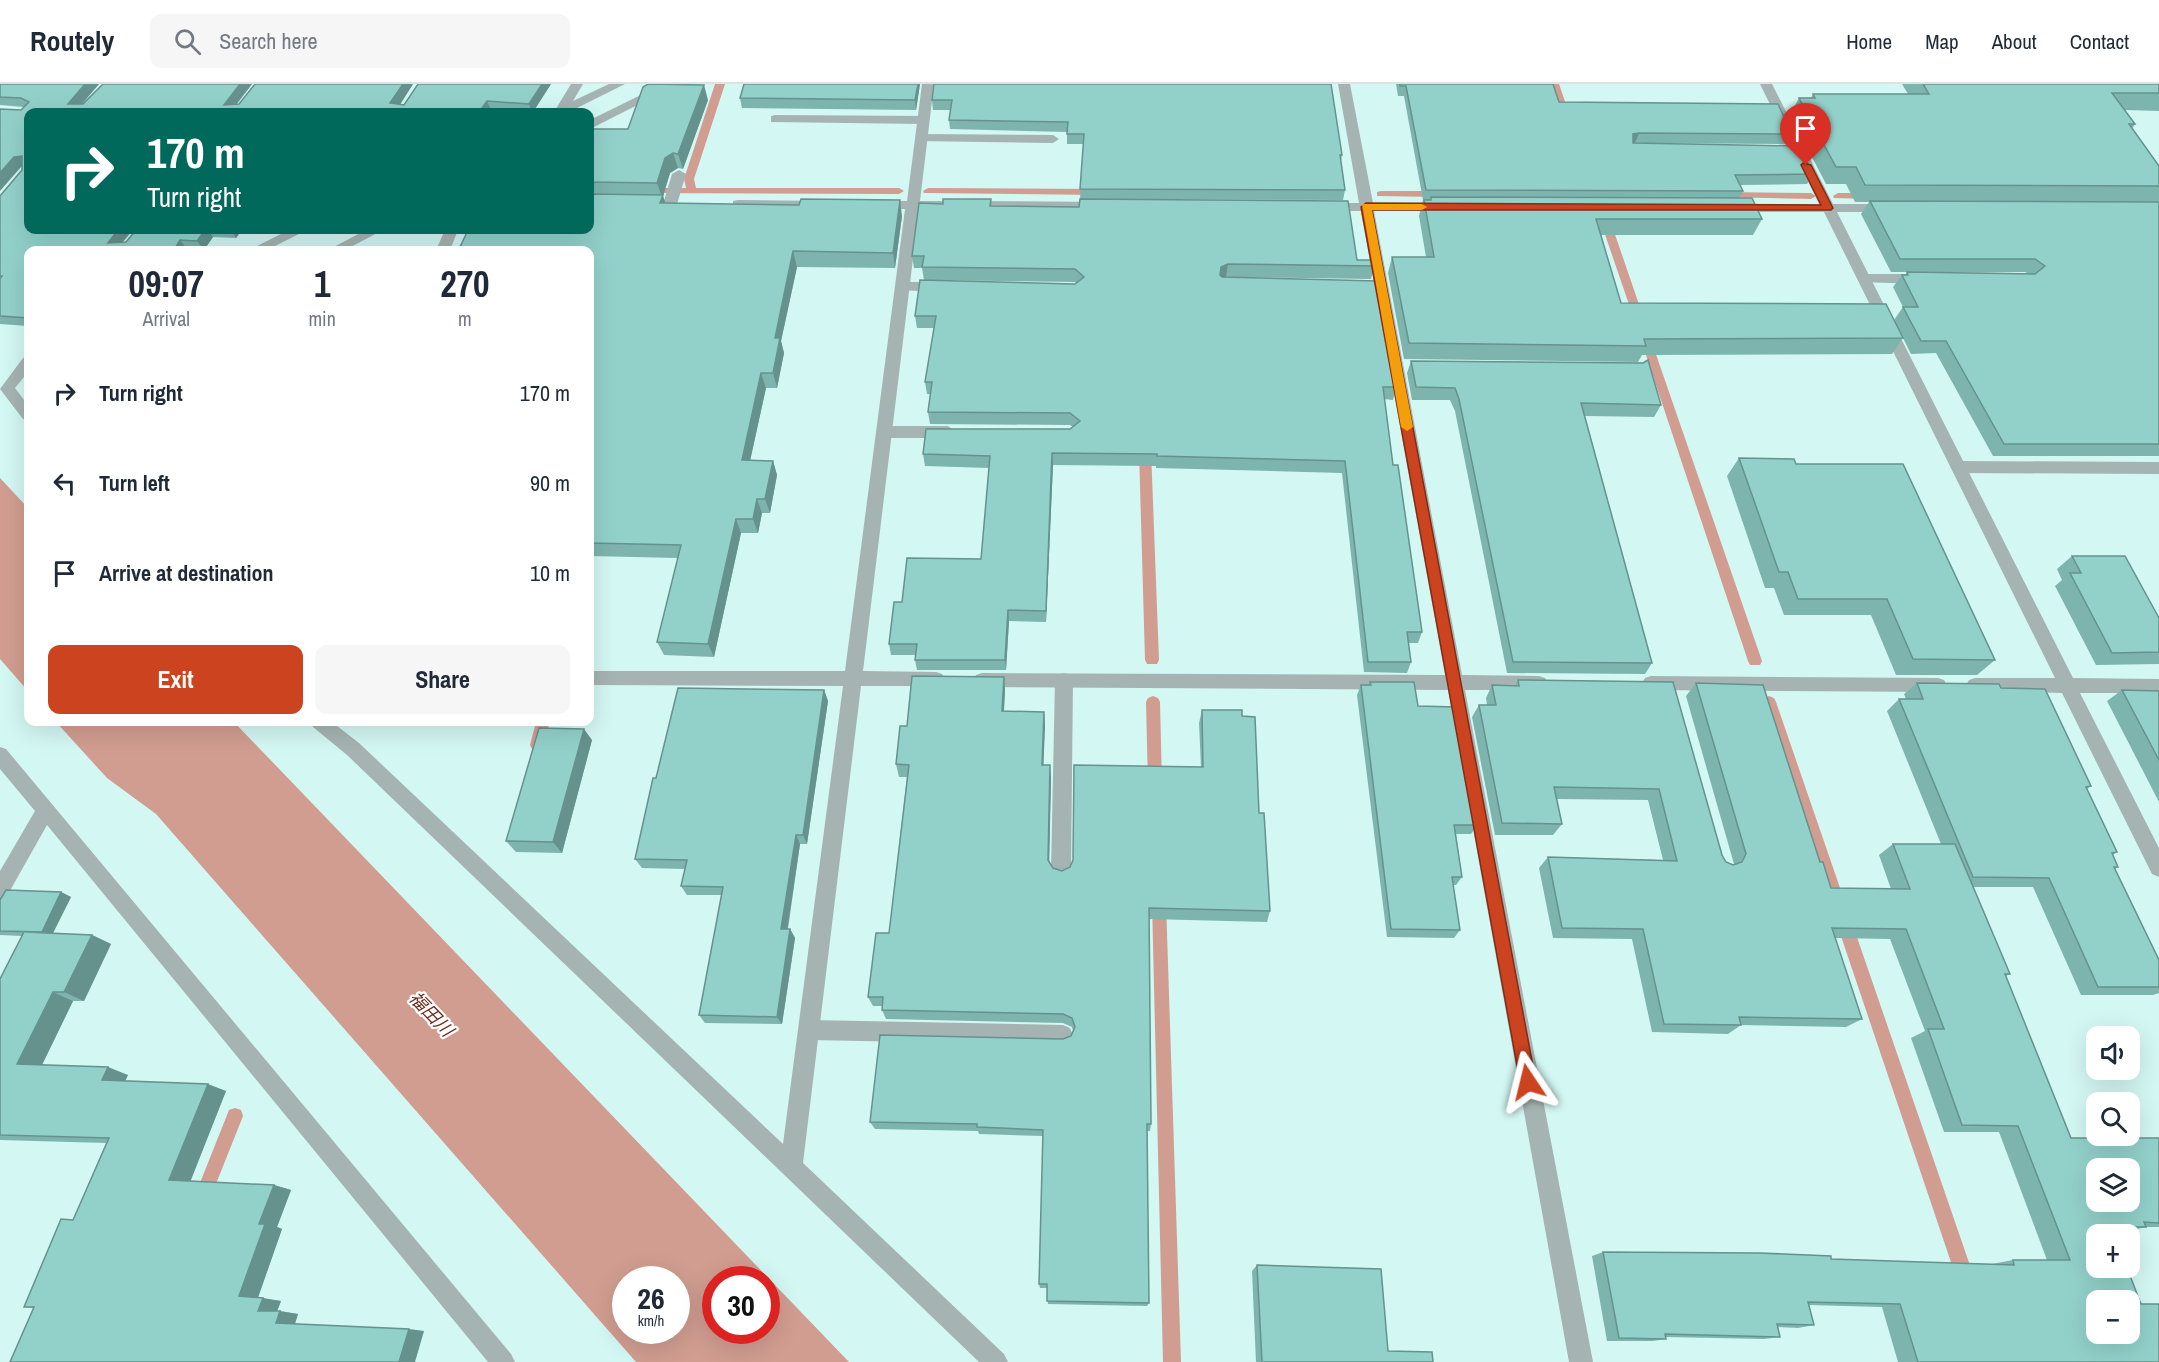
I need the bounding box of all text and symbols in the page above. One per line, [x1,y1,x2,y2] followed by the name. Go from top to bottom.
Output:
[150,14,570,68] search box
[30,22,114,60] text: Routely
[171,25,204,58] icon: search
[219,26,317,56] text: Search here
[1846,27,1892,56] text: Home
[1925,27,1959,56] text: Map
[1992,27,2037,56] text: About
[2070,27,2129,56] text: Contact
[1780,103,1831,165] pin
[1789,112,1822,145] icon: arrive
[147,125,245,181] text: 170 m
[48,132,126,210] icon: right
[147,179,241,215] text: Turn right
[128,260,204,308] text: 09:07
[314,260,330,308] text: 1
[440,260,490,308] text: 270
[143,305,190,332] text: Arrival
[308,305,336,332] text: min
[458,305,472,332] text: m
[48,377,81,410] icon: right
[99,378,183,408] text: Turn right
[520,378,570,408] text: 170 m
[48,467,81,500] icon: left
[99,468,170,498] text: Turn left
[530,468,570,498] text: 90 m
[48,557,81,590] icon: arrive
[99,558,273,588] text: Arrive at destination
[530,558,570,588] text: 10 m
[48,645,303,714] button: Exit
[315,645,570,714] button: Share
[404,986,460,1043] water label: 福田川
[2086,1026,2140,1344] map controls
[2086,1026,2140,1080] button: sound
[1496,1050,1560,1114] position arrow
[2086,1092,2140,1146] button: search
[2086,1158,2140,1212] button: layers
[2086,1224,2140,1278] button: +
[702,1266,780,1344] speed limit sign: 30
[637,1278,665,1318] text: 26
[2086,1290,2140,1344] button: −
[638,1310,664,1331] text: km/h

